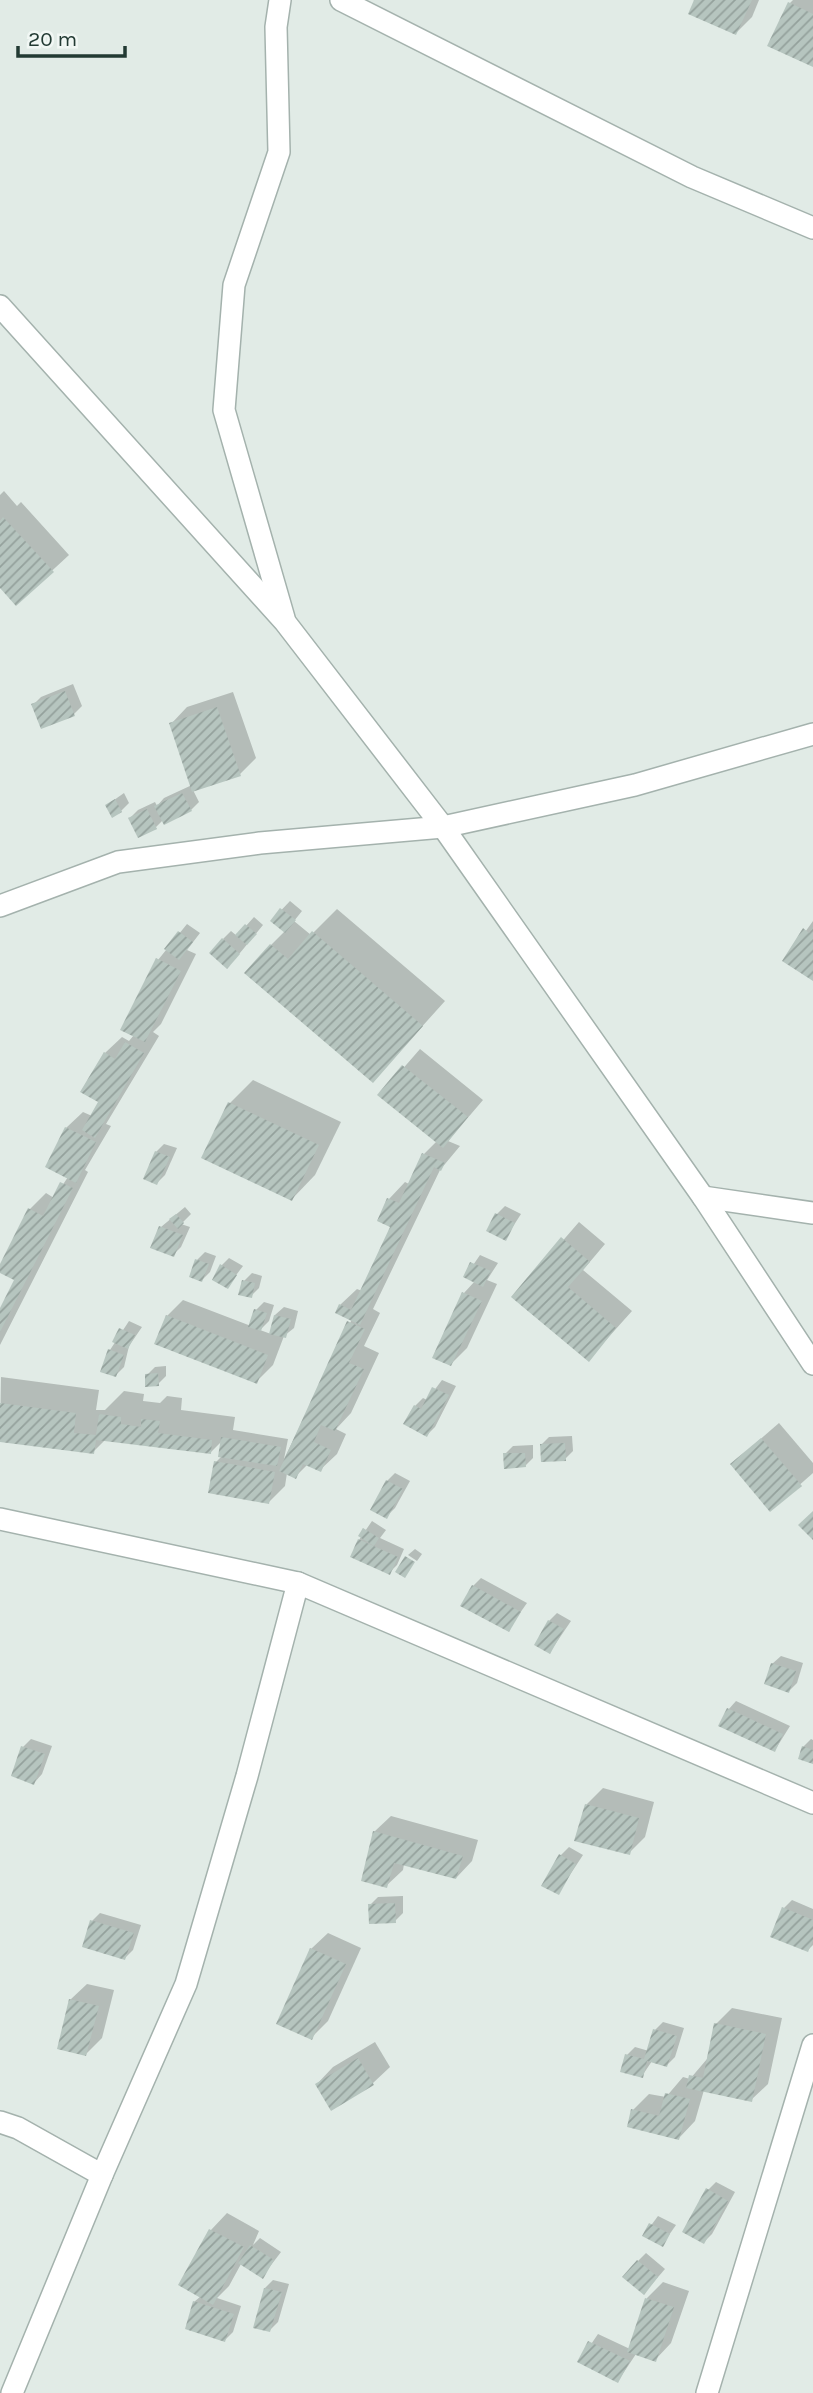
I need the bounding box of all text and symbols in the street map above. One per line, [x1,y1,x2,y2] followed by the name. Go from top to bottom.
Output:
[18,14,124,58] scale bar
[28,27,77,51] text: 20 m

